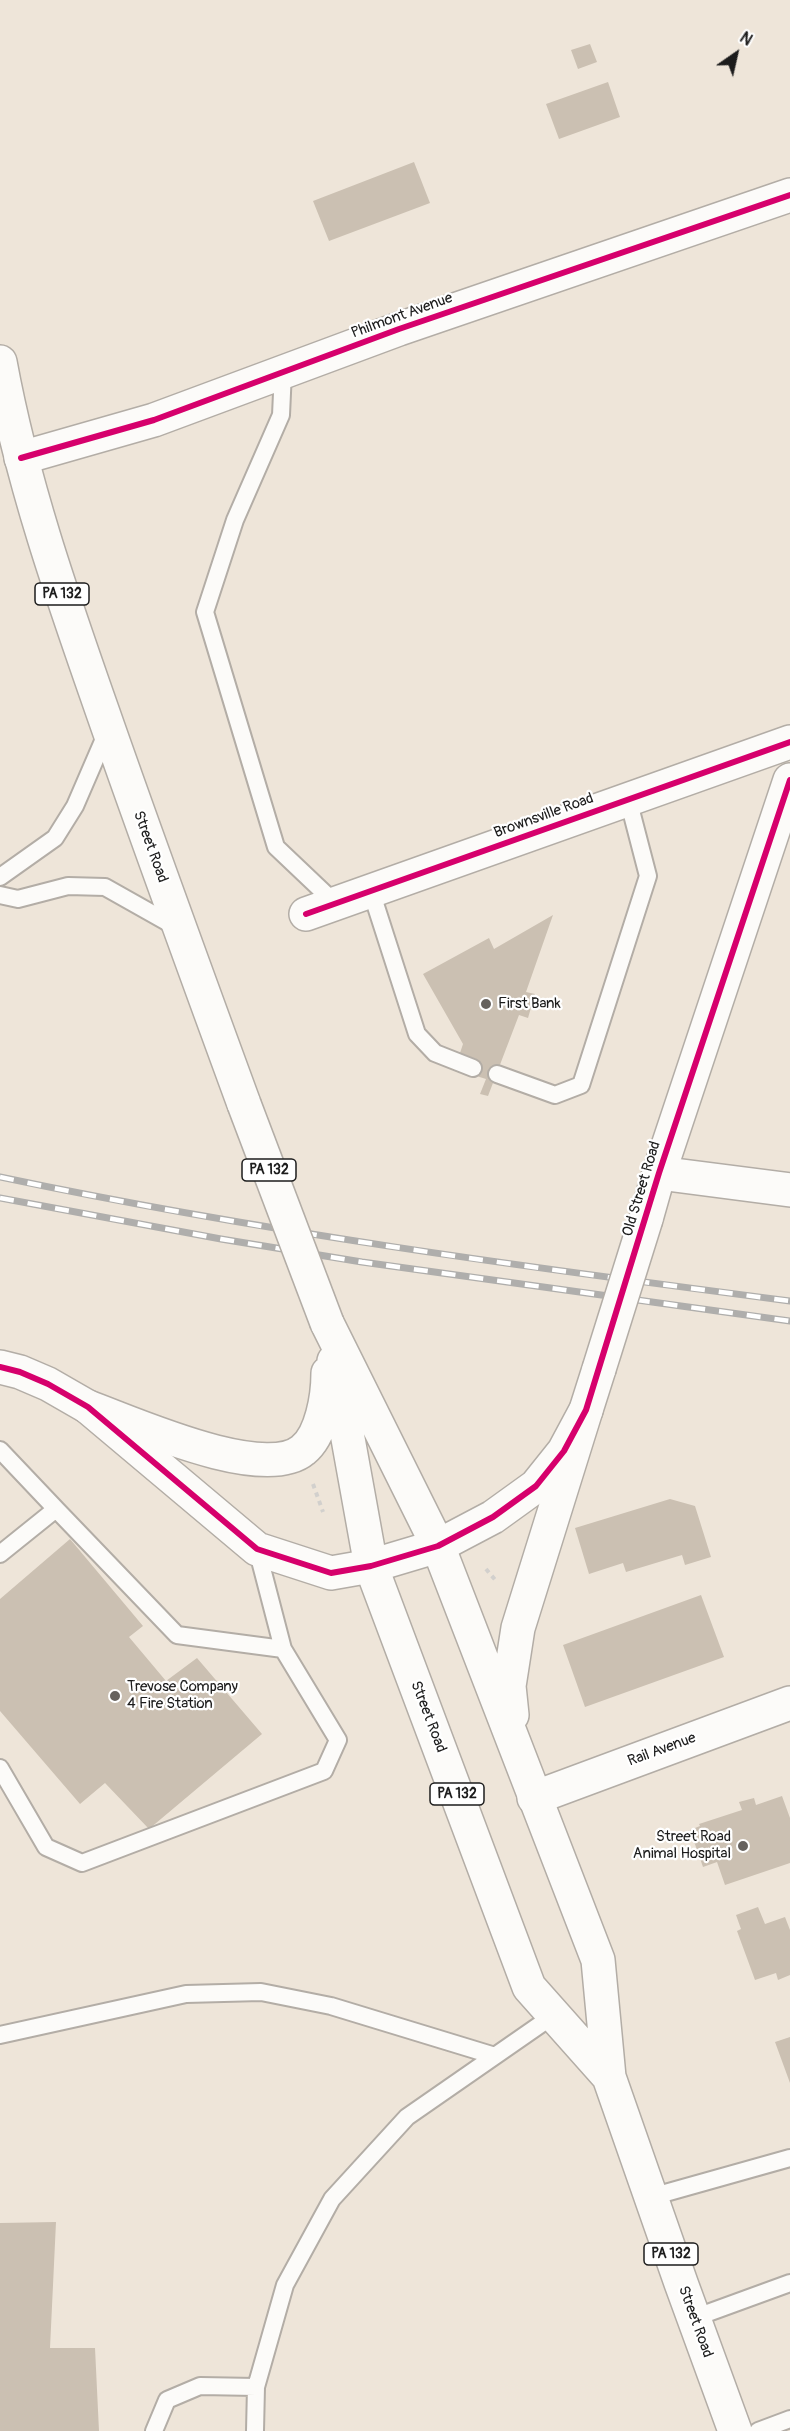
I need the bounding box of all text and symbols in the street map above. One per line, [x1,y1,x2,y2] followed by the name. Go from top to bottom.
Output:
[706,24,766,84] north arrow
[736,28,756,50] text: N
[349,289,455,343] street label: Philmont Avenue
[35,583,89,605] road number: PA 132
[492,790,596,842] street label: Brownsville Road
[129,809,171,885] street label: Street Road
[498,995,561,1013] place label: First Bank
[479,997,493,1011] marker: First Bank
[619,1139,665,1239] street label: Old Street Road
[242,1159,296,1181] road number: PA 132
[127,1678,238,1713] place label: Trevose Company 4 Fire Station
[406,1679,450,1755] street label: Street Road
[108,1689,122,1703] marker: Trevose Company 4 Fire Station
[625,1729,699,1771] street label: Rail Avenue
[430,1783,484,1805] road number: PA 132
[633,1828,731,1863] place label: Street Road Animal Hospital
[736,1839,750,1853] marker: Street Road Animal Hospital
[644,2243,698,2265] road number: PA 132
[674,2284,716,2360] street label: Street Road

